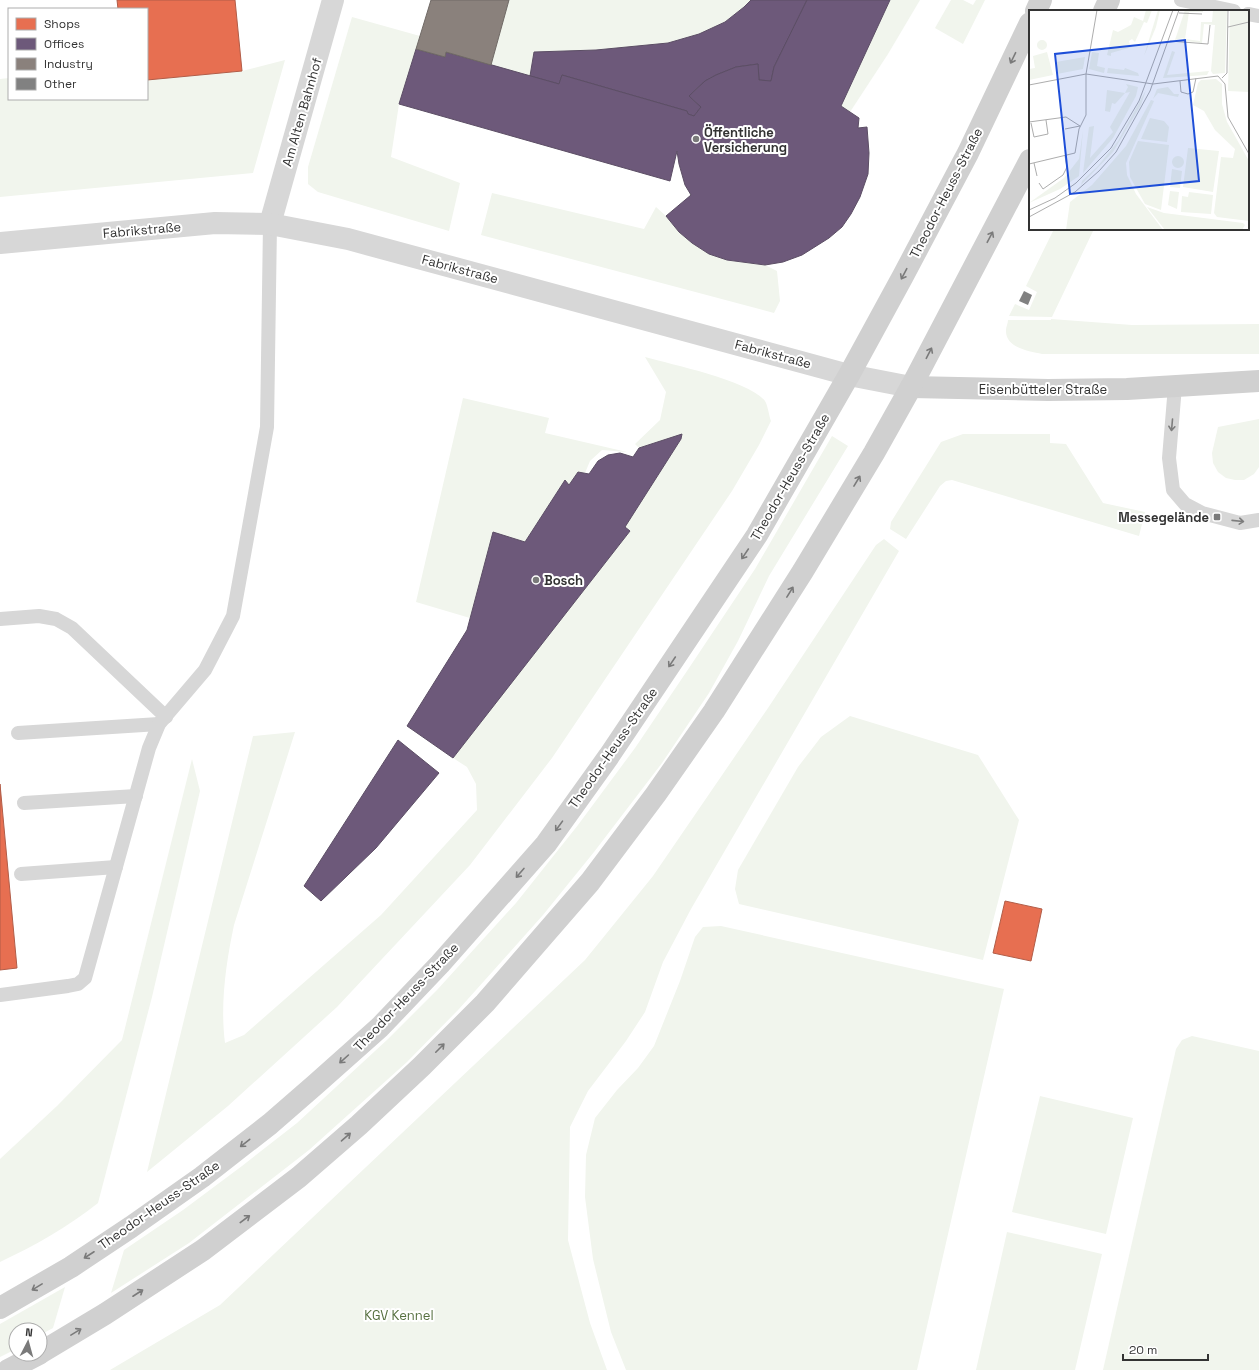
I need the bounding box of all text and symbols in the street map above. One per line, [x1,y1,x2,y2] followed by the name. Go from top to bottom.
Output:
[8,8,148,100] legend
[1029,10,1249,230] inset map
[44,16,80,32] text: Shops
[44,36,84,52] text: Offices
[1009,52,1016,64] one-way arrow
[44,56,93,72] text: Industry
[278,56,326,168] street label: Am Alten Bahnhof
[44,76,77,92] text: Other
[704,124,787,156] place label: Öffentliche Versicherung
[906,125,986,261] street label: Theodor-Heuss-Straße
[691,134,701,144] marker: Öffentliche Versicherung
[102,218,182,242] street label: Fabrikstraße
[986,232,994,244] one-way arrow
[420,251,500,287] street label: Fabrikstraße
[900,268,907,280] one-way arrow
[733,336,813,372] street label: Fabrikstraße
[926,347,934,359] one-way arrow
[979,381,1107,398] street label: Eisenbütteler Straße
[747,410,833,544] street label: Theodor-Heuss-Straße
[1168,418,1175,431] one-way arrow
[854,475,862,487] one-way arrow
[1118,509,1209,526] place label: Messegelände
[1212,512,1222,522] marker: Messegelände
[1231,518,1244,525] one-way arrow
[741,548,749,559] one-way arrow
[544,572,583,589] place label: Bosch
[531,575,541,585] marker: Bosch
[787,586,795,598] one-way arrow
[668,656,676,668] one-way arrow
[565,684,661,812] street label: Theodor-Heuss-Straße
[554,820,563,831] one-way arrow
[515,868,525,878] one-way arrow
[350,939,462,1055] street label: Theodor-Heuss-Straße
[435,1043,445,1053] one-way arrow
[340,1054,350,1063] one-way arrow
[340,1132,351,1141] one-way arrow
[240,1139,251,1147] one-way arrow
[95,1157,223,1253] street label: Theodor-Heuss-Straße
[239,1214,250,1223] one-way arrow
[84,1251,95,1259] one-way arrow
[31,1283,43,1291] one-way arrow
[132,1289,143,1297] one-way arrow
[364,1307,434,1324] park label: KGV Kennel
[8,1322,48,1362] north arrow
[25,1325,33,1339] text: N
[70,1328,81,1336] one-way arrow
[1123,1336,1208,1362] scale bar
[1129,1342,1157,1358] text: 20 m

